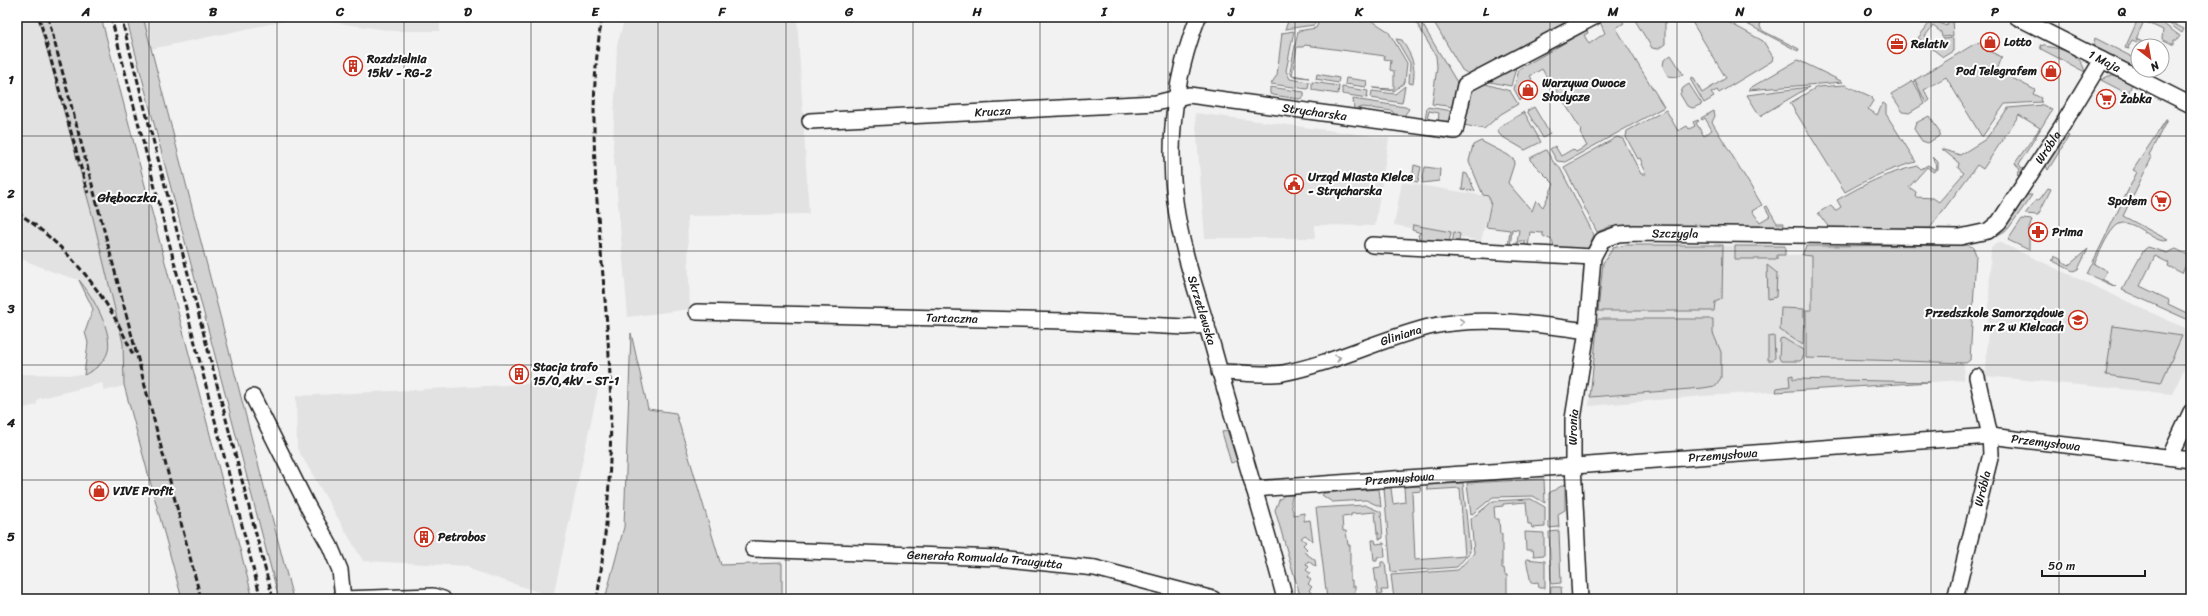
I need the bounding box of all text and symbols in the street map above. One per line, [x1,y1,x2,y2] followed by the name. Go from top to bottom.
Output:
[81,0,90,23] text: A
[209,0,218,23] text: B
[335,0,345,23] text: C
[464,0,472,23] text: D
[591,0,600,23] text: E
[717,0,726,23] text: F
[844,0,854,23] text: G
[971,0,982,23] text: H
[1100,0,1108,23] text: I
[1227,0,1235,23] text: J
[1354,0,1364,23] text: K
[1483,0,1490,23] text: L
[1607,0,1619,23] text: M
[1734,0,1745,23] text: N
[1863,0,1873,23] text: O
[1991,0,1999,23] text: P
[2117,0,2127,23] text: Q
[1979,31,2001,53] shop icon: Lotto
[2004,31,2033,53] place label: Lotto
[1886,33,1908,55] office icon: Relativ
[1910,33,1949,55] place label: Relativ
[2130,38,2170,78] north arrow
[2084,44,2125,79] street label: 1 Maja
[366,48,432,84] place label: Rozdzielnia 15kV - RG-2
[342,55,364,77] building icon: Rozdzielnia 15kV - RG-2
[2146,56,2164,76] text: N
[1956,60,2037,82] place label: Pod Telegrafem
[2040,60,2062,82] shop icon: Pod Telegrafem
[8,68,14,91] text: 1
[1541,72,1626,108] place label: Warzywa Owoce Słodycze
[1517,79,1539,101] shop icon: Warzywa Owoce Słodycze
[2095,88,2117,110] supermarket icon: Żabka
[2119,88,2153,110] place label: Żabka
[1281,97,1349,127] street label: Strycharska
[974,100,1012,123] street label: Krucza
[2029,126,2067,169] street label: Wróbla
[1308,166,1413,202] place label: Urząd Miasta Kielce - Strycharska
[1283,173,1305,195] public building icon: Urząd Miasta Kielce - Strycharska
[6,182,15,205] text: 2
[97,186,157,209] district label: Głęboczka
[2107,190,2147,212] place label: Społem
[2150,190,2172,212] supermarket icon: Społem
[2027,221,2049,243] pharmacy icon: Prima
[2052,221,2084,243] place label: Prima
[1652,222,1699,245] street label: Szczygla
[1181,273,1223,348] street label: Skrzetlewska
[6,297,15,320] text: 3
[1925,302,2065,338] place label: Przedszkole Samorządowe nr 2 w Kielcach
[926,307,978,330] street label: Tartaczna
[2067,309,2089,331] school or university icon: Przedszkole Samorządowe nr 2 w Kielcach
[1377,318,1424,352] street label: Gliniana
[1459,318,1465,327] one-way arrow
[1334,354,1341,363] one-way arrow
[532,356,619,392] place label: Stacja trafo 15/0,4kV - ST-1
[508,363,530,385] building icon: Stacja trafo 15/0,4kV - ST-1
[1562,408,1585,445] street label: Wronia
[6,411,16,434] text: 4
[2010,428,2081,458] street label: Przemysłowa
[1687,442,1758,469] street label: Przemysłowa
[1364,465,1435,492] street label: Przemysłowa
[1967,468,1998,509] street label: Wróbla
[88,480,110,502] shop icon: VIVE Profit
[113,480,175,502] place label: VIVE Profit
[7,525,15,548] text: 5
[413,526,435,548] building icon: Petrobos
[438,526,486,548] place label: Petrobos
[907,544,1064,576] street label: Generała Romualda Traugutta
[2042,552,2145,578] scale bar
[2048,555,2075,577] text: 50 m

